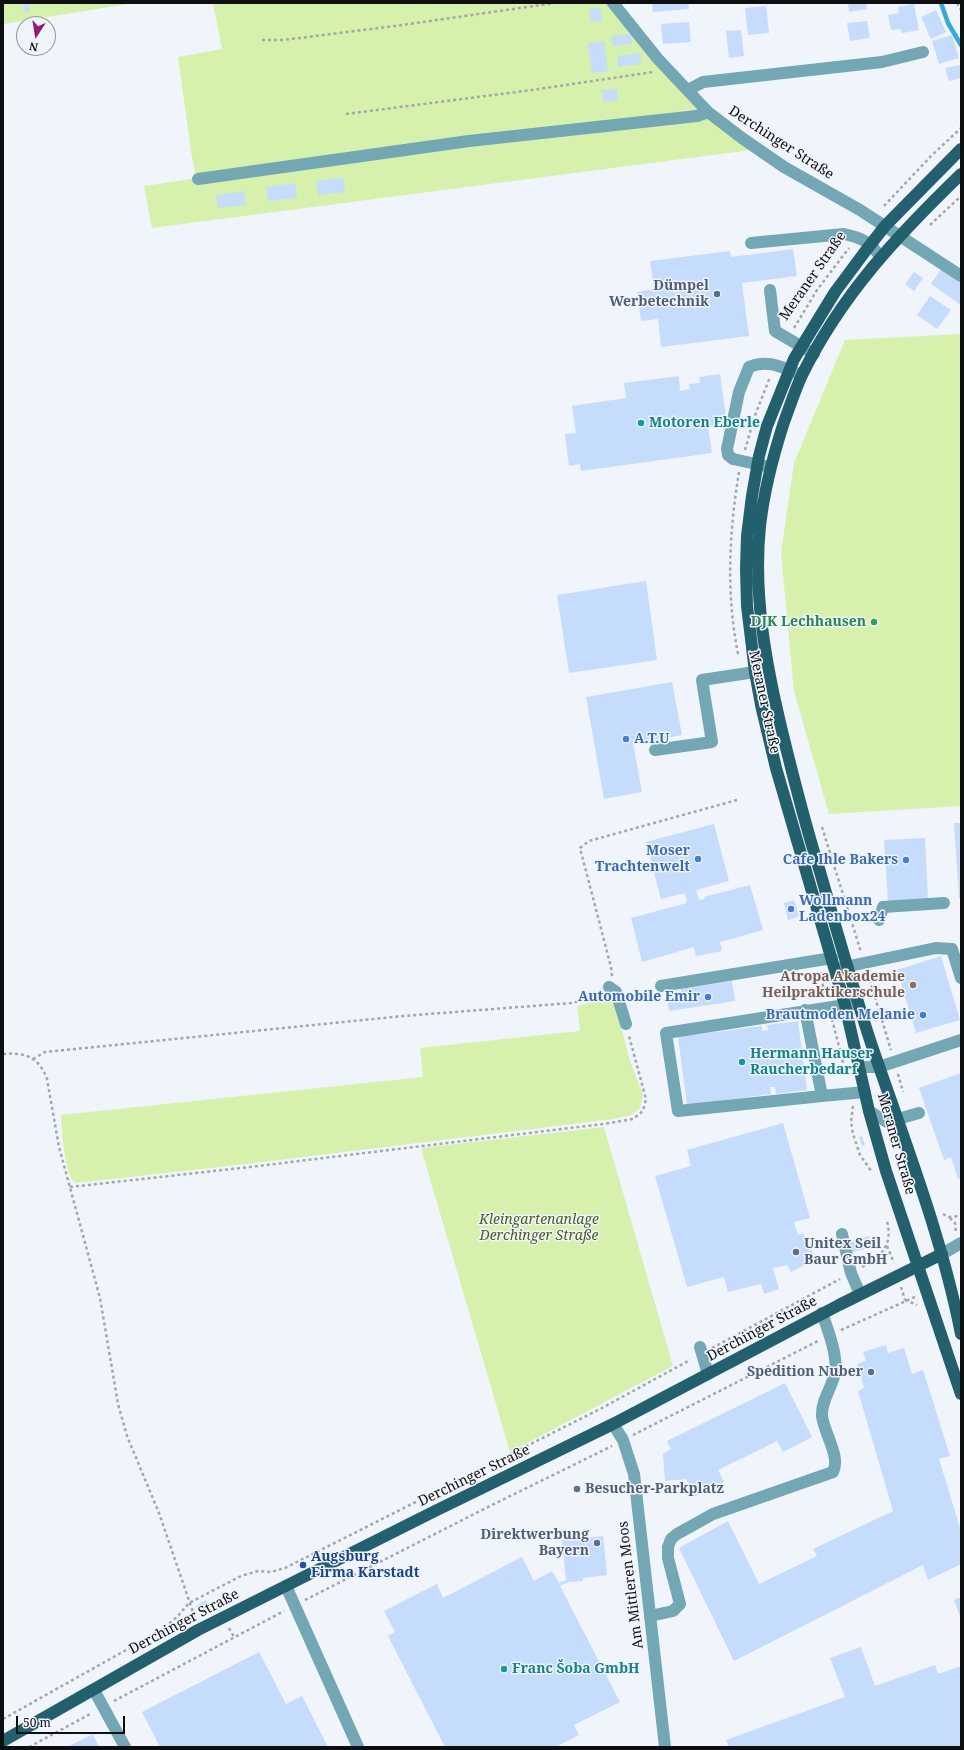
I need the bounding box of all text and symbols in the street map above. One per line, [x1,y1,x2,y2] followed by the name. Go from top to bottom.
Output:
[16,16,56,56] north arrow
[28,39,39,55] text: N
[725,103,837,183] street label: Derchinger Straße
[776,228,850,324] street label: Meraner Straße
[609,278,709,310] place label: Dümpel Werbetechnik
[712,289,722,299] marker: Dümpel Werbetechnik
[649,415,760,431] place label: Motoren Eberle
[636,418,646,428] marker: Motoren Eberle
[751,614,866,630] place label: DJK Lechhausen
[869,617,879,627] marker: DJK Lechhausen
[745,649,783,755] street label: Meraner Straße
[634,731,670,747] place label: A.T.U
[621,734,631,744] marker: A.T.U
[595,843,690,876] place label: Moser Trachtenwelt
[783,852,898,868] place label: Cafe Ihle Bakers
[693,854,703,864] marker: Moser Trachtenwelt
[901,855,911,865] marker: Cafe Ihle Bakers
[799,893,886,926] place label: Wollmann Ladenbox24
[786,904,796,914] marker: Wollmann Ladenbox24
[762,969,905,1002] place label: Atropa Akademie Heilpraktikerschule
[908,980,918,990] marker: Atropa Akademie Heilpraktikerschule
[578,989,700,1005] place label: Automobile Emir
[703,992,713,1002] marker: Automobile Emir
[766,1007,915,1023] place label: Brautmoden Melanie
[918,1010,928,1020] marker: Brautmoden Melanie
[750,1046,873,1078] place label: Hermann Hauser Raucherbedarf
[737,1057,747,1067] marker: Hermann Hauser Raucherbedarf
[873,1091,919,1197] street label: Meraner Straße
[479,1212,599,1244] park label: Kleingartenanlage Derchinger Straße
[804,1236,887,1268] place label: Unitex Seil Baur GmbH
[791,1247,801,1257] marker: Unitex Seil Baur GmbH
[704,1293,820,1365] street label: Derchinger Straße
[747,1364,863,1380] place label: Spedition Nuber
[866,1367,876,1377] marker: Spedition Nuber
[415,1442,533,1510] street label: Derchinger Straße
[585,1481,724,1497] place label: Besucher-Parkplatz
[572,1484,582,1494] marker: Besucher-Parkplatz
[615,1520,647,1650] street label: Am Mittleren Moos
[481,1527,589,1560] place label: Direktwerbung Bayern
[592,1538,602,1548] marker: Direktwerbung Bayern
[311,1549,419,1582] place label: Augsburg Firma Karstadt
[298,1560,308,1570] marker: Augsburg Firma Karstadt
[126,1586,242,1658] street label: Derchinger Straße
[512,1661,639,1677] place label: Franc Šoba GmbH
[499,1664,509,1674] marker: Franc Šoba GmbH
[18,1708,127,1734] scale bar
[23,1714,51,1731] text: 50 m

